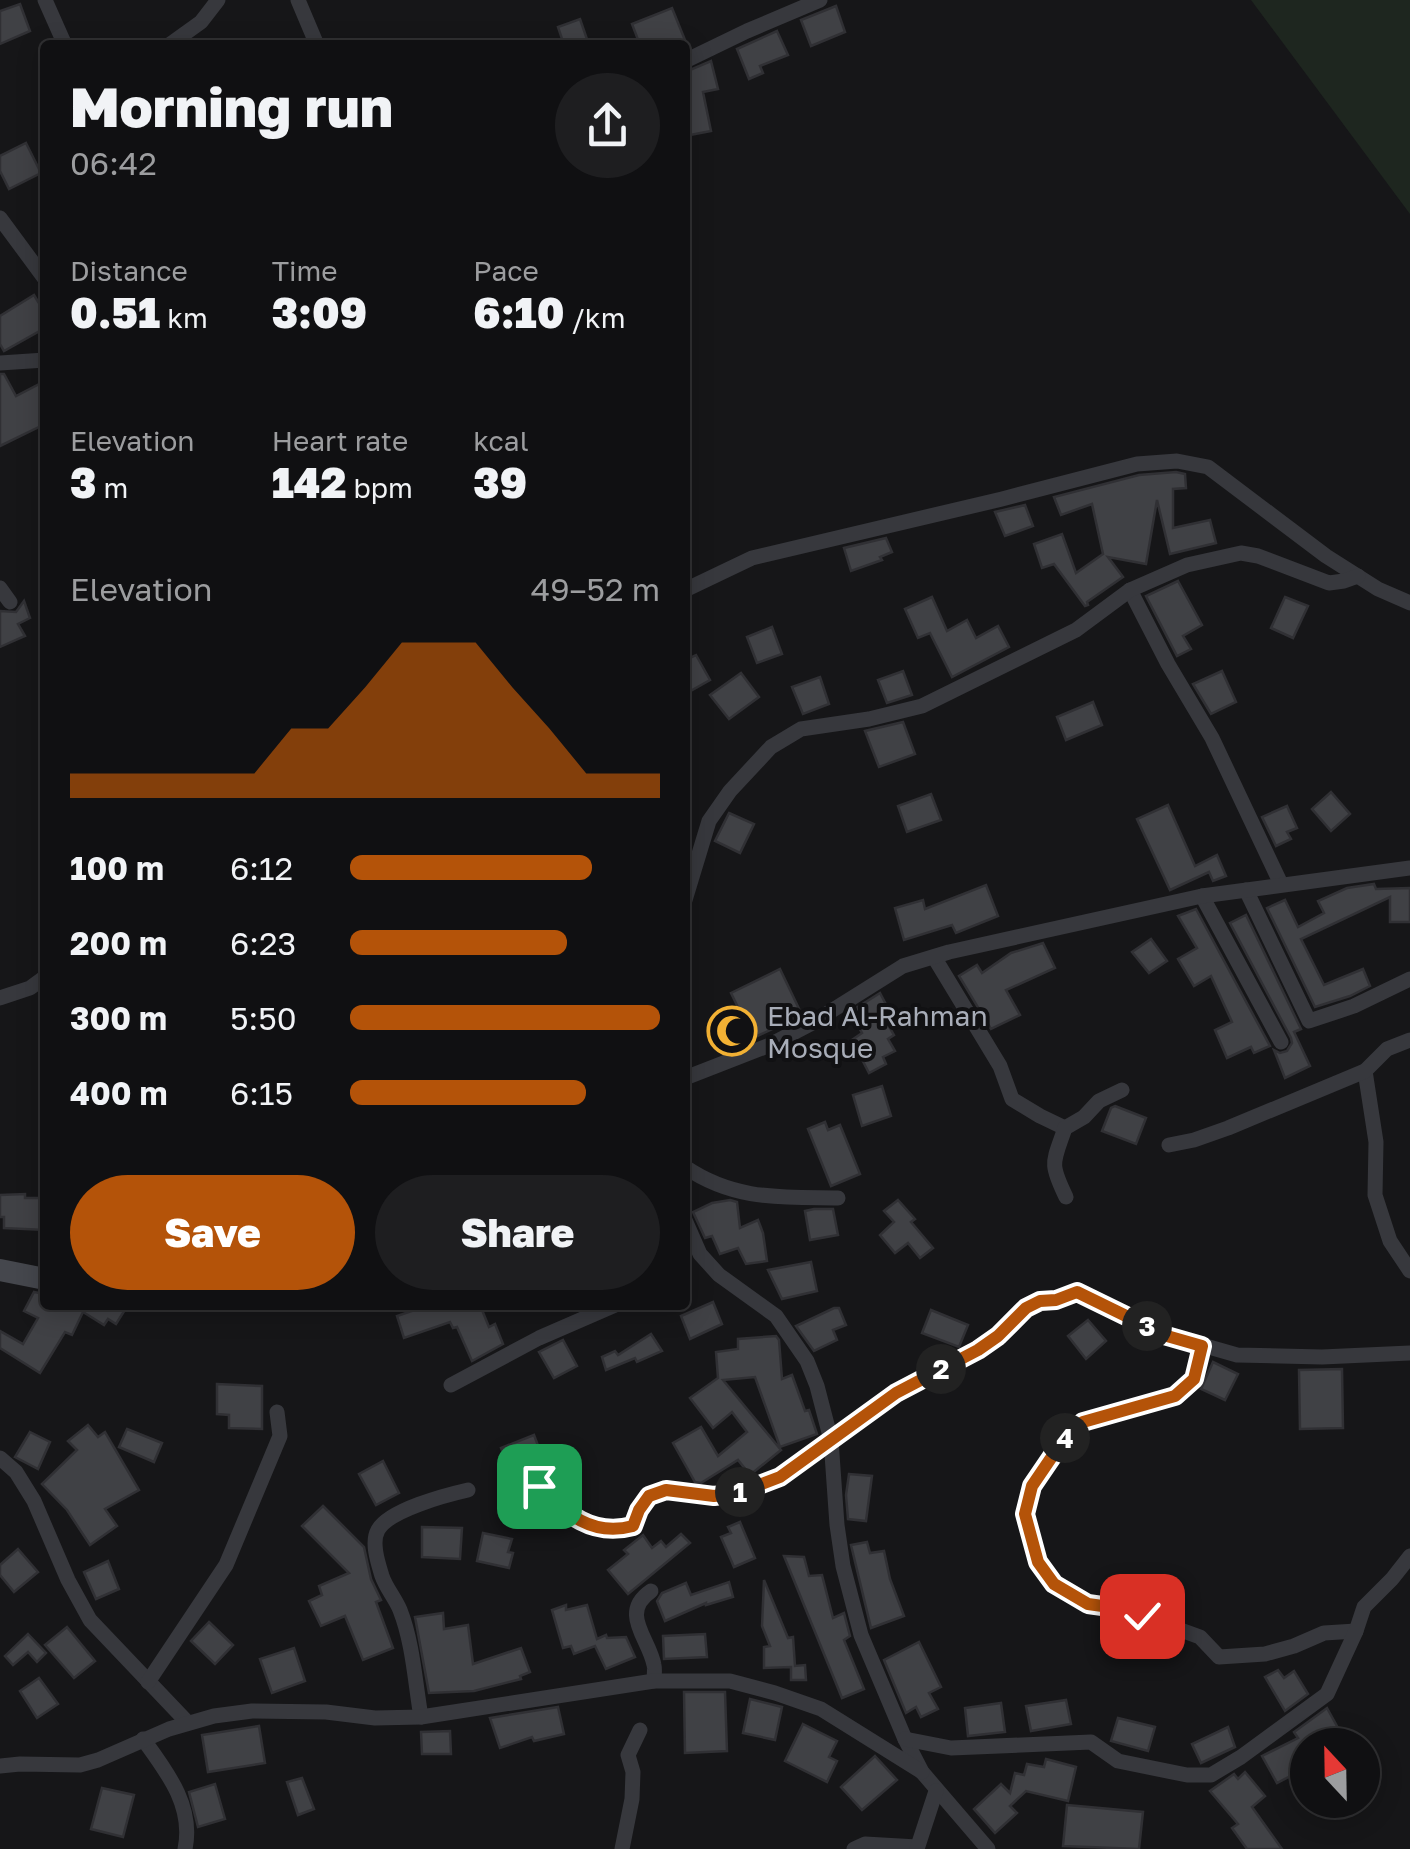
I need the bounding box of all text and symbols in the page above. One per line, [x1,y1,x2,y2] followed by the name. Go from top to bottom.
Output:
[70,73,393,139] text: Morning run
[555,73,660,178] button: share
[70,144,157,182] text: 06:42
[70,254,188,287] text: Distance
[272,254,338,287] text: Time
[473,254,539,287] text: Pace
[70,287,160,337] text: 0.51
[272,287,367,337] text: 3:09
[473,287,564,337] text: 6:10
[160,301,208,334] text: km
[564,301,625,334] text: /km
[70,424,195,457] text: Elevation
[272,424,408,457] text: Heart rate
[473,424,529,457] text: kcal
[70,457,96,507] text: 3
[272,457,347,507] text: 142
[473,457,527,507] text: 39
[96,471,128,504] text: m
[347,471,413,504] text: bpm
[70,570,212,608] text: Elevation
[531,570,660,608] text: 49–52 m
[70,849,164,887] text: 100 m
[230,849,293,887] text: 6:12
[70,924,167,962] text: 200 m
[230,924,296,962] text: 6:23
[70,999,167,1037] text: 300 m
[230,999,297,1037] text: 5:50
[767,999,988,1064] place label: Ebad Al-Rahman Mosque
[706,1005,758,1057] mosque icon: Ebad Al-Rahman Mosque
[70,1074,168,1112] text: 400 m
[230,1074,293,1112] text: 6:15
[70,1175,355,1290] button: Save
[375,1175,660,1290] button: Share
[1122,1301,1172,1351] pin: 3
[1138,1309,1156,1342] text: 3
[916,1344,966,1394] pin: 2
[932,1352,950,1385] text: 2
[1040,1413,1090,1463] pin: 4
[1056,1421,1074,1454] text: 4
[497,1444,582,1529] pin
[512,1459,567,1514] icon: arrive
[715,1467,765,1517] pin: 1
[733,1475,747,1508] text: 1
[1100,1574,1185,1659] pin
[1115,1589,1170,1644] icon: check
[1290,1728,1380,1818] north arrow
[1290,1728,1380,1818] map controls

